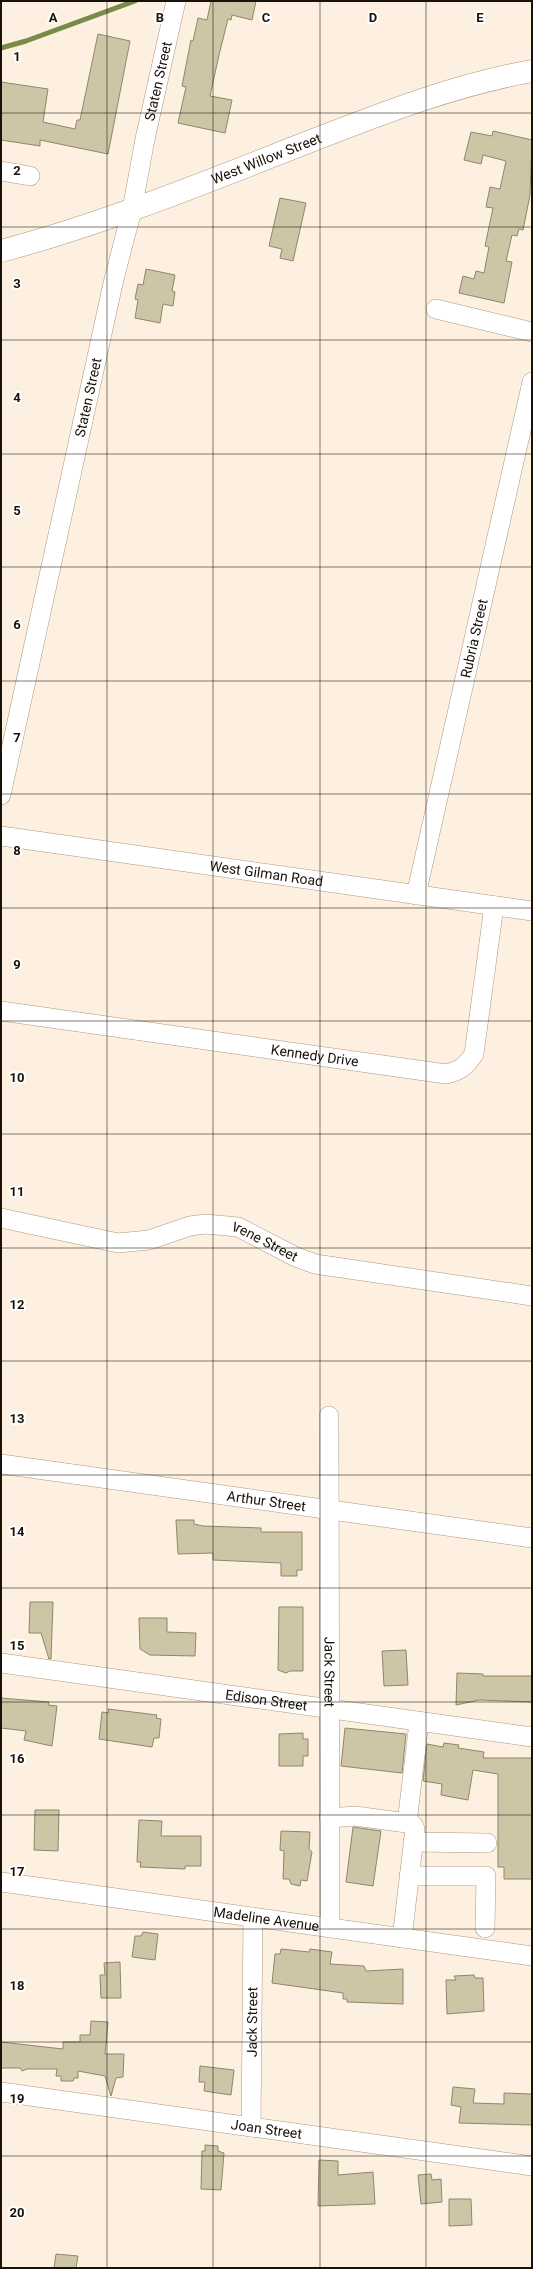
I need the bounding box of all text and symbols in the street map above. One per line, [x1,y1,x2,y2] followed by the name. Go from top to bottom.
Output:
[49,10,58,25] text: A
[156,10,164,25] text: B
[262,10,271,25] text: C
[369,10,377,25] text: D
[476,10,484,25] text: E
[141,40,175,122] street label: Staten Street
[13,49,21,64] text: 1
[209,130,324,187] street label: West Willow Street
[13,163,21,178] text: 2
[13,276,21,291] text: 3
[72,356,105,439] street label: Staten Street
[13,390,21,405] text: 4
[13,503,21,518] text: 5
[457,597,491,679] street label: Rubria Street
[13,617,21,632] text: 6
[13,730,21,745] text: 7
[13,843,21,858] text: 8
[209,858,324,889] street label: West Gilman Road
[13,957,21,972] text: 9
[270,1041,360,1070] street label: Kennedy Drive
[10,1070,24,1085] text: 10
[10,1184,24,1199] text: 11
[232,1219,301,1265] street label: Irene Street
[10,1297,24,1312] text: 12
[10,1411,24,1426] text: 13
[226,1488,307,1514] street label: Arthur Street
[10,1524,25,1539] text: 14
[321,1637,338,1708] street label: Jack Street
[10,1638,24,1653] text: 15
[224,1686,309,1714] street label: Edison Street
[10,1751,25,1766] text: 16
[10,1864,24,1879] text: 17
[213,1904,320,1934] street label: Madeline Avenue
[10,1978,24,1993] text: 18
[244,1986,260,2057] street label: Jack Street
[10,2091,24,2106] text: 19
[230,2116,303,2142] street label: Joan Street
[10,2205,24,2220] text: 20

